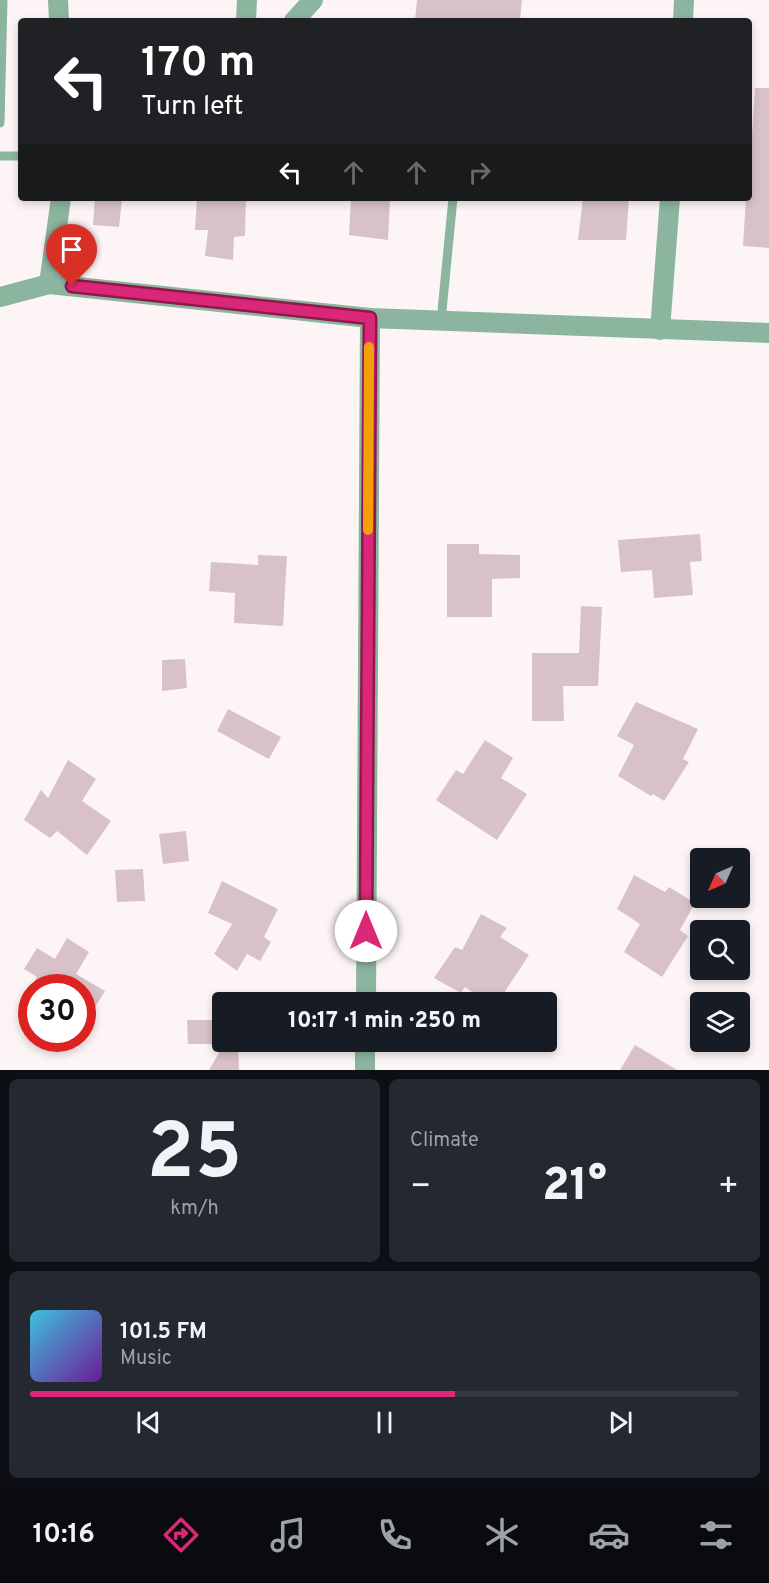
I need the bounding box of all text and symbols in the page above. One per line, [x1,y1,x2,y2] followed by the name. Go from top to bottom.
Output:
[141,38,255,91] text: 170 m
[42,42,120,120] icon: left
[141,90,243,124] text: Turn left
[274,156,307,189] icon: left
[337,156,370,189] icon: ahead
[400,156,433,189] icon: ahead
[463,156,496,189] icon: right
[46,224,97,286] pin
[55,233,88,266] icon: arrive
[690,848,750,908] north arrow
[690,848,750,1052] map controls
[334,899,398,963] position arrow
[690,920,750,980] button: search
[18,974,96,1052] speed limit sign: 30
[690,992,750,1052] button: layers
[288,1008,481,1035] text: 10:17 · 1 min · 250 m
[147,1107,242,1206] text: 25
[410,1128,479,1154] text: Climate
[542,1159,607,1216] text: 21°
[410,1167,431,1209] text: −
[718,1167,739,1209] text: +
[170,1196,219,1222] text: km/h
[120,1319,207,1346] text: 101.5 FM
[120,1346,172,1372] text: Music
[132,1406,165,1439] icon: previous
[368,1406,401,1439] icon: pause
[604,1406,637,1439] icon: next
[160,1514,202,1556] icon: directions
[267,1514,309,1556] icon: music
[374,1514,416,1556] icon: phone
[481,1514,523,1556] icon: climate
[588,1514,630,1556] icon: car
[695,1514,737,1556] icon: filters
[32,1518,95,1552] text: 10:16

